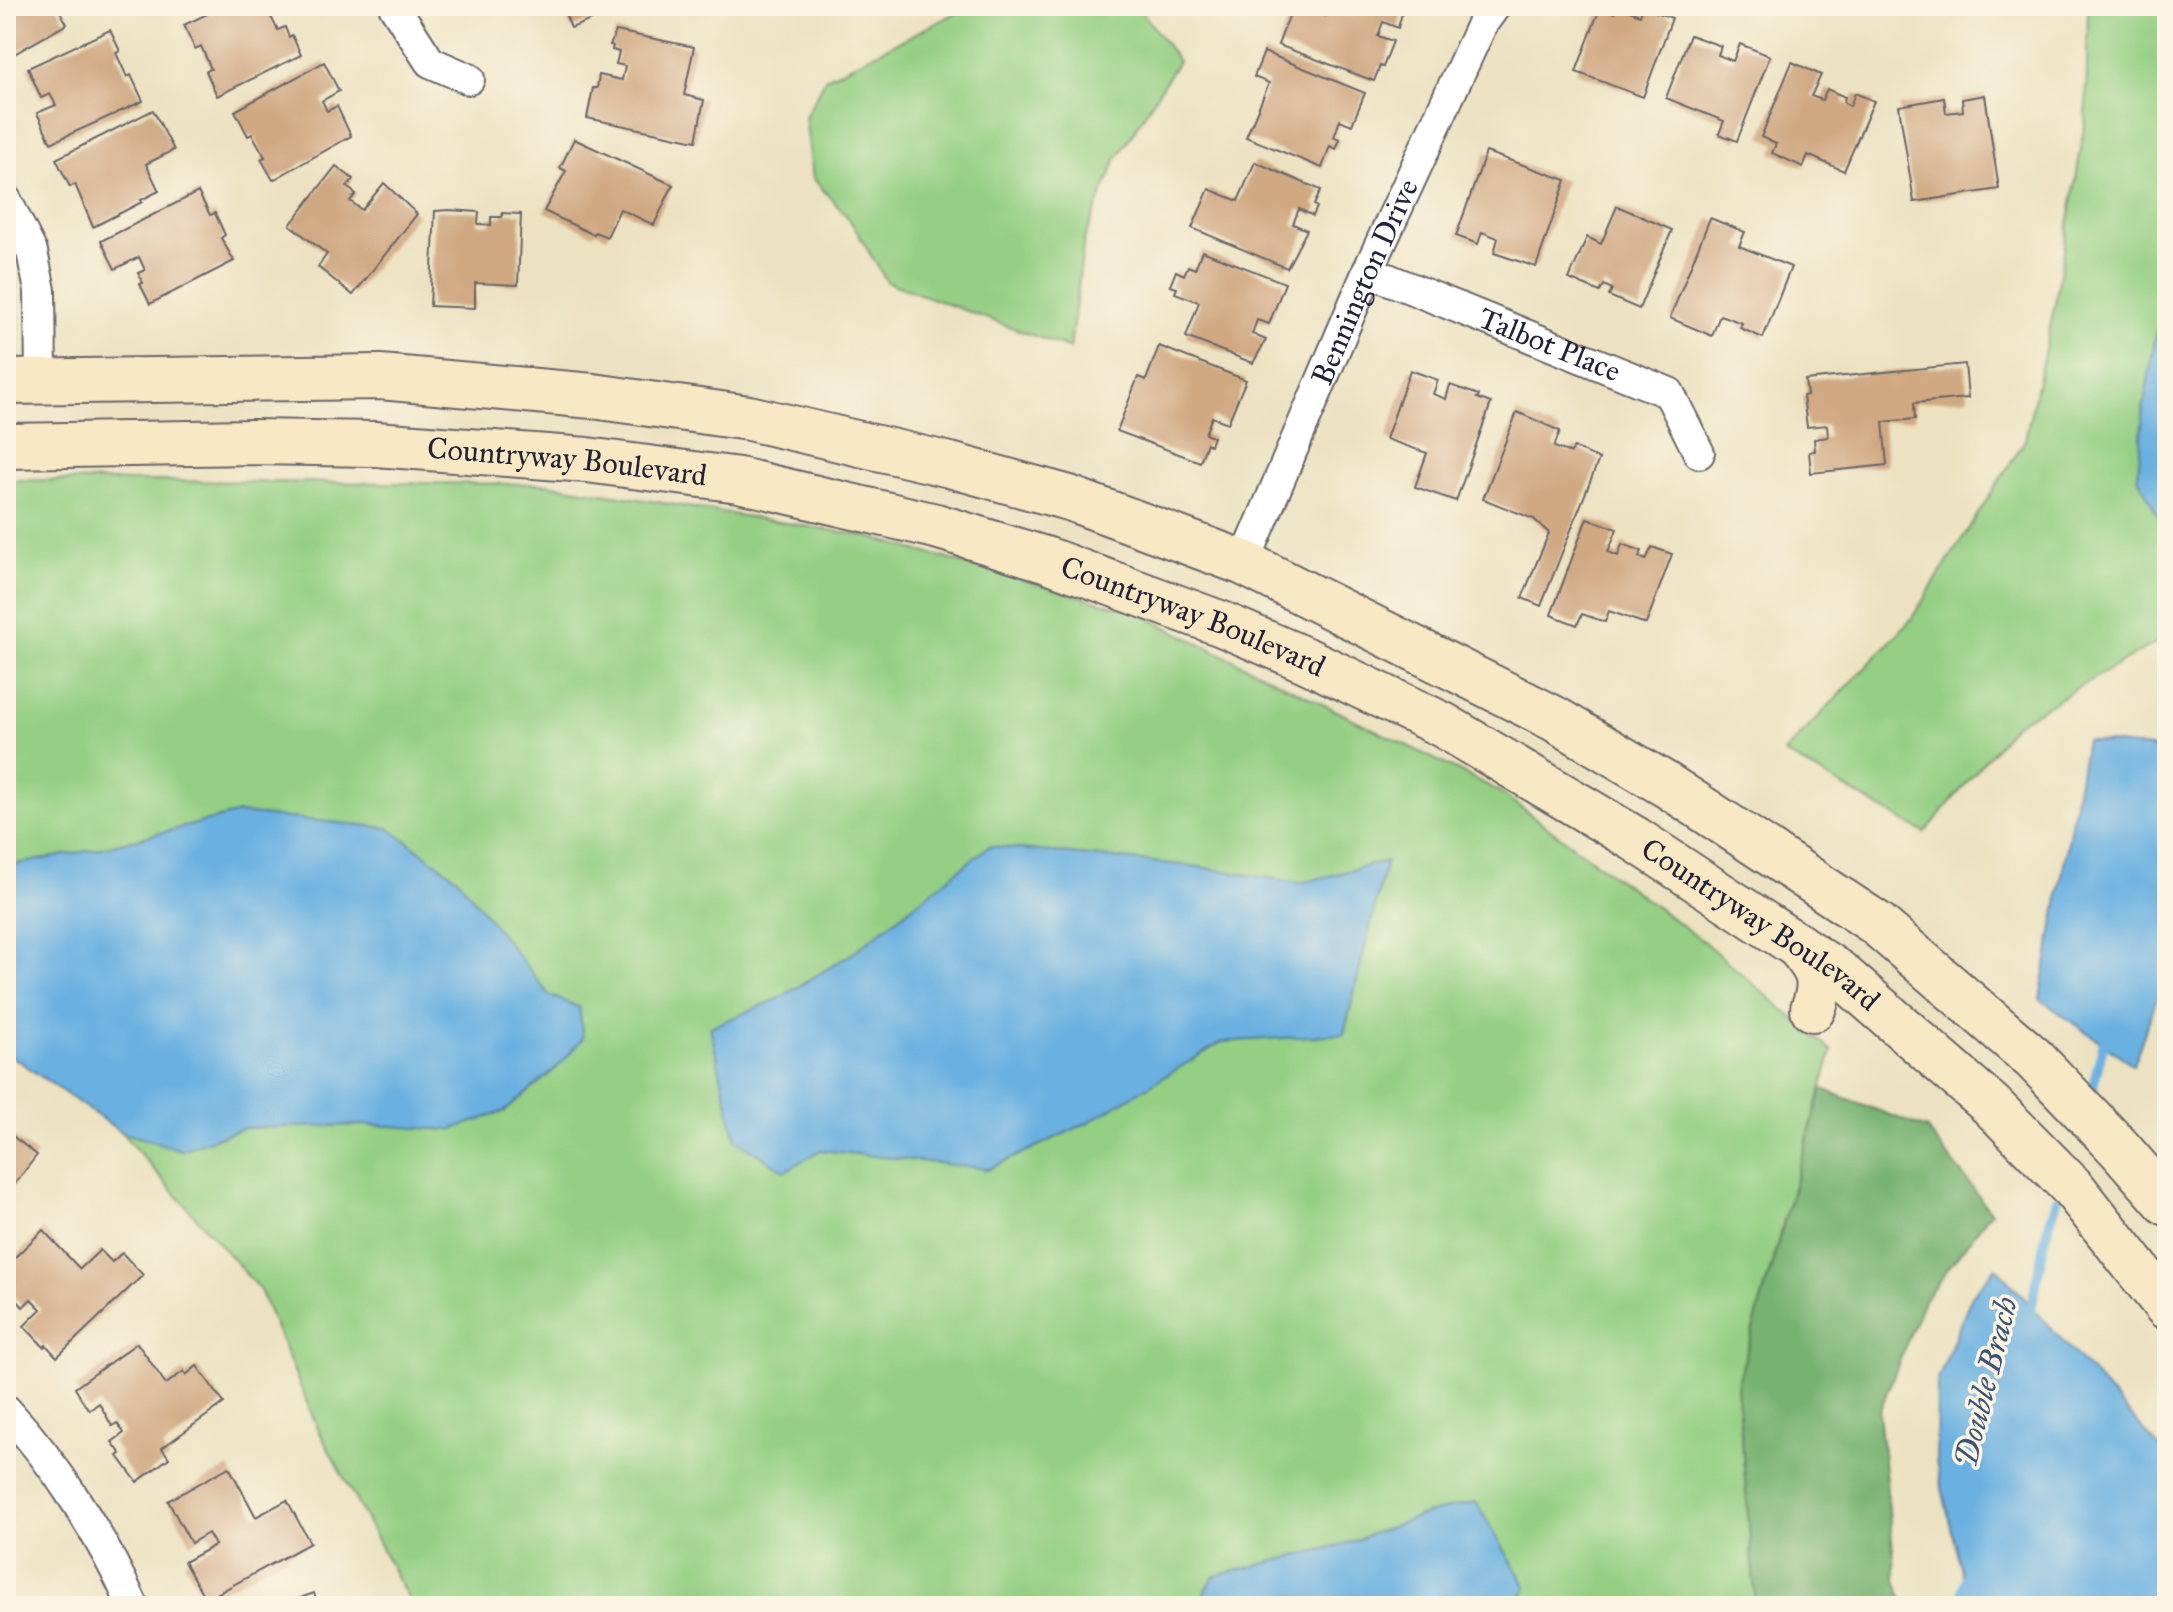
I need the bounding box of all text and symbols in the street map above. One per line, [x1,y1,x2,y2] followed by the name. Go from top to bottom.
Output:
[1304,173,1426,390] street label: Bennington Drive
[1474,300,1626,389] street label: Talbot Place
[426,430,709,494] street label: Countryway Boulevard
[1056,548,1331,685] street label: Countryway Boulevard
[1635,830,1887,1018] street label: Countryway Boulevard
[1946,1293,2026,1471] water label: Double Brach

